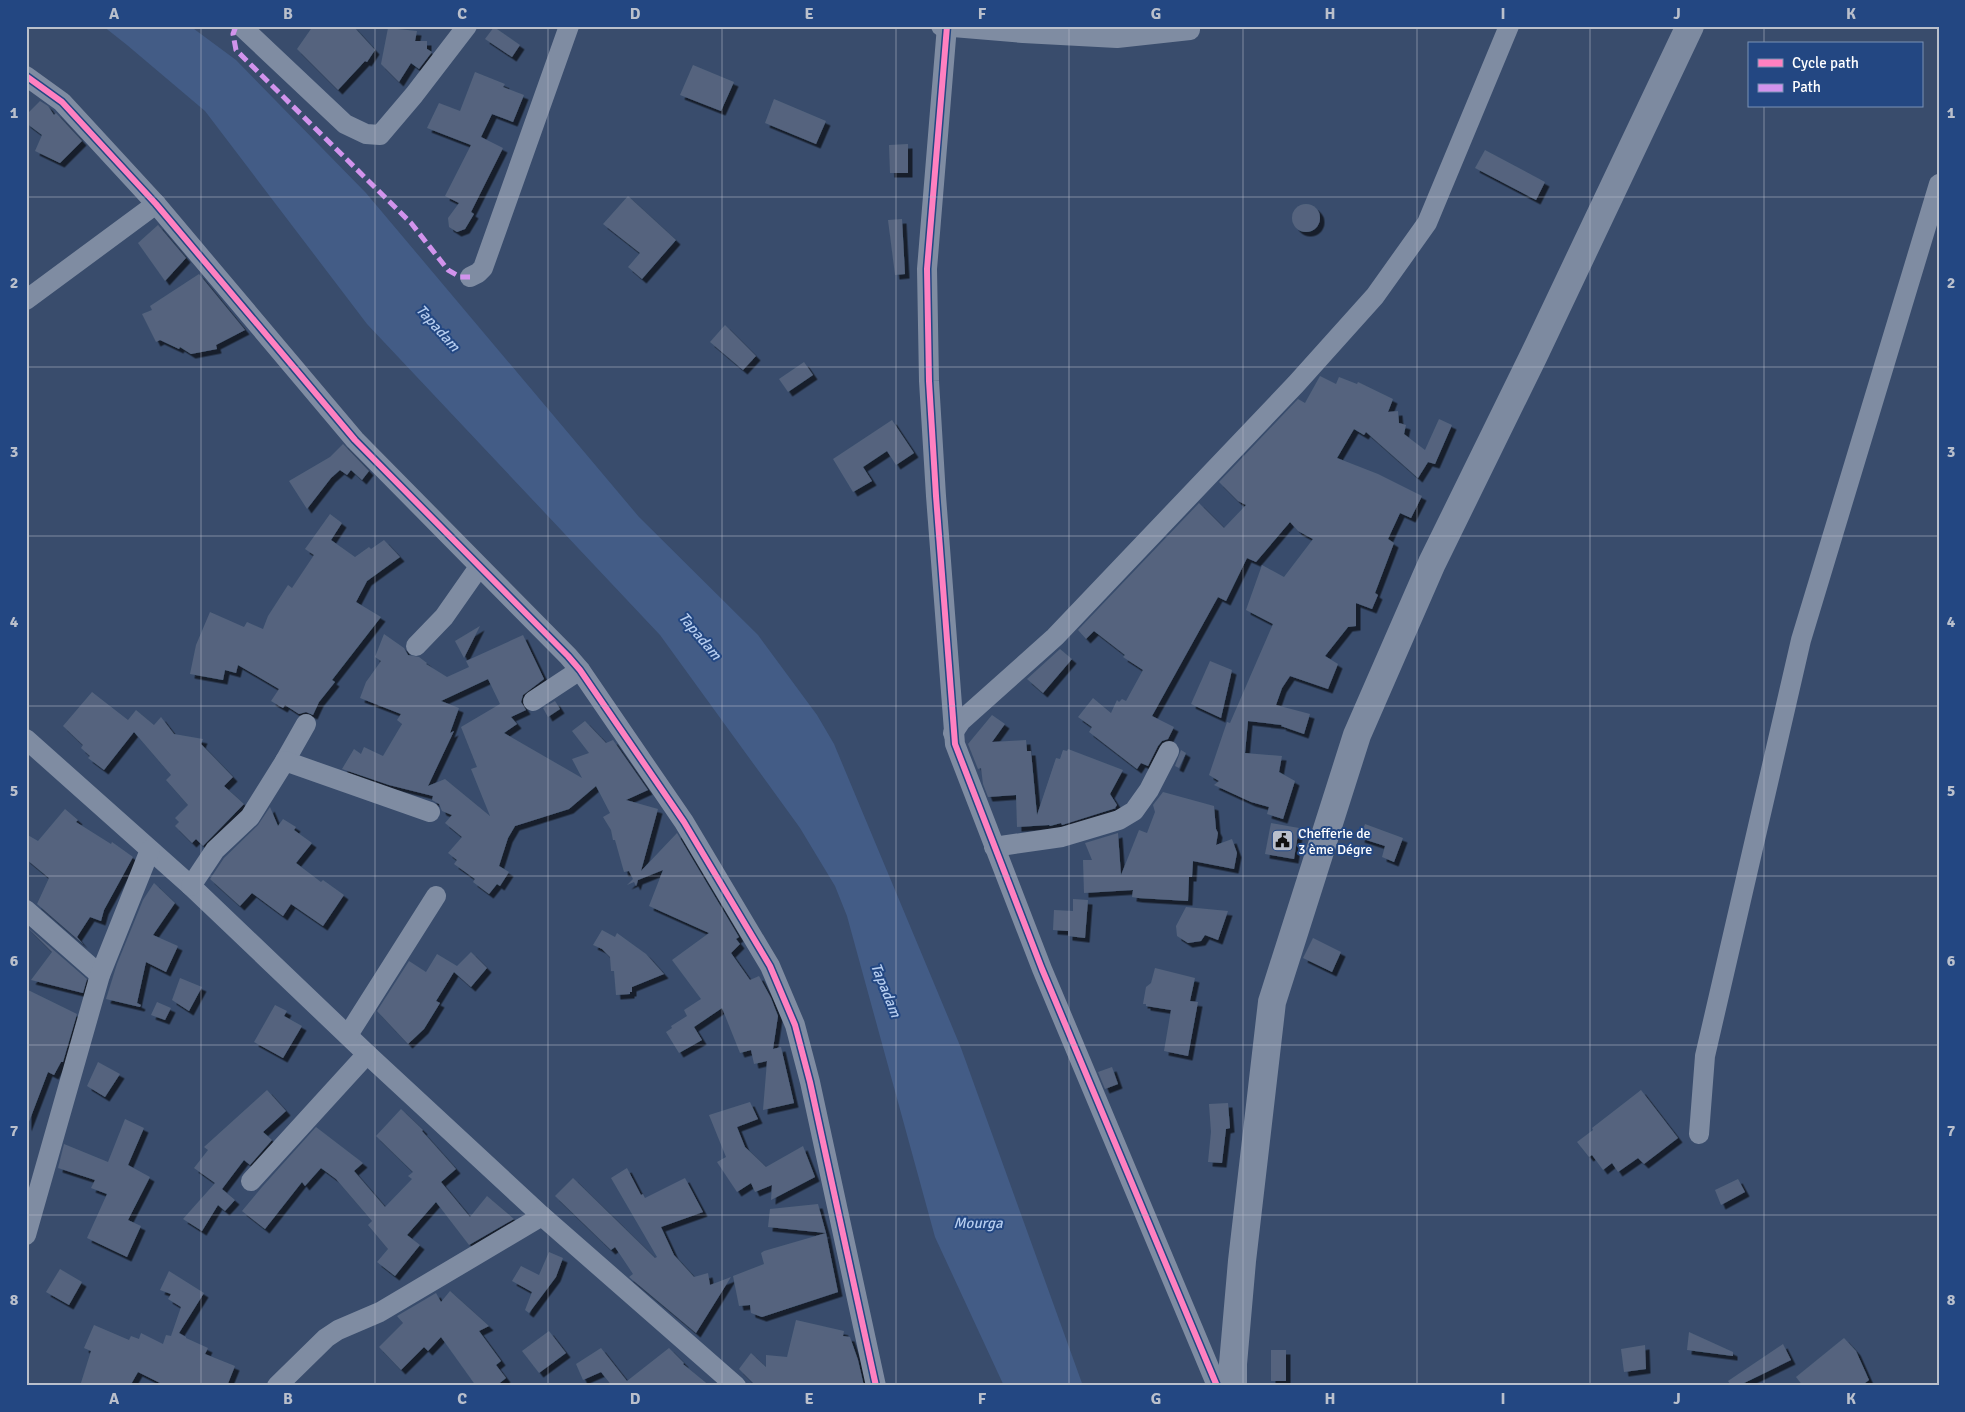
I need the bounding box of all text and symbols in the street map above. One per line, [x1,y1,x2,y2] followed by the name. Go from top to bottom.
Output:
[109,4,120,24] text: A
[283,4,293,24] text: B
[457,4,467,24] text: C
[630,4,641,24] text: D
[804,4,814,24] text: E
[978,4,987,24] text: F
[1151,4,1161,24] text: G
[1325,4,1335,24] text: H
[1500,4,1506,24] text: I
[1673,4,1681,24] text: J
[1846,4,1856,24] text: K
[1748,42,1922,108] legend
[1792,54,1859,72] text: Cycle path
[1792,78,1821,96] text: Path
[10,103,19,123] text: 1
[1947,103,1956,123] text: 1
[10,273,18,293] text: 2
[1947,273,1955,293] text: 2
[412,301,464,356] water label: Tapadam
[10,442,18,462] text: 3
[1947,442,1955,462] text: 3
[675,608,726,664] water label: Tapadam
[10,612,19,632] text: 4
[1947,612,1956,632] text: 4
[10,781,18,801] text: 5
[1947,781,1955,801] text: 5
[1298,825,1372,858] place label: Chefferie de 3 ème Dégre
[1270,829,1294,853] public building icon: Chefferie de 3 ème Dégre
[10,951,19,971] text: 6
[1947,951,1956,971] text: 6
[867,960,905,1021] water label: Tapadam
[10,1121,19,1141] text: 7
[1947,1121,1956,1141] text: 7
[953,1214,1003,1232] water label: Mourga
[10,1290,19,1310] text: 8
[1947,1290,1956,1310] text: 8
[109,1389,120,1409] text: A
[283,1389,293,1409] text: B
[457,1389,467,1409] text: C
[630,1389,641,1409] text: D
[804,1389,814,1409] text: E
[978,1389,987,1409] text: F
[1151,1389,1161,1409] text: G
[1325,1389,1335,1409] text: H
[1500,1389,1506,1409] text: I
[1673,1389,1681,1409] text: J
[1846,1389,1856,1409] text: K

